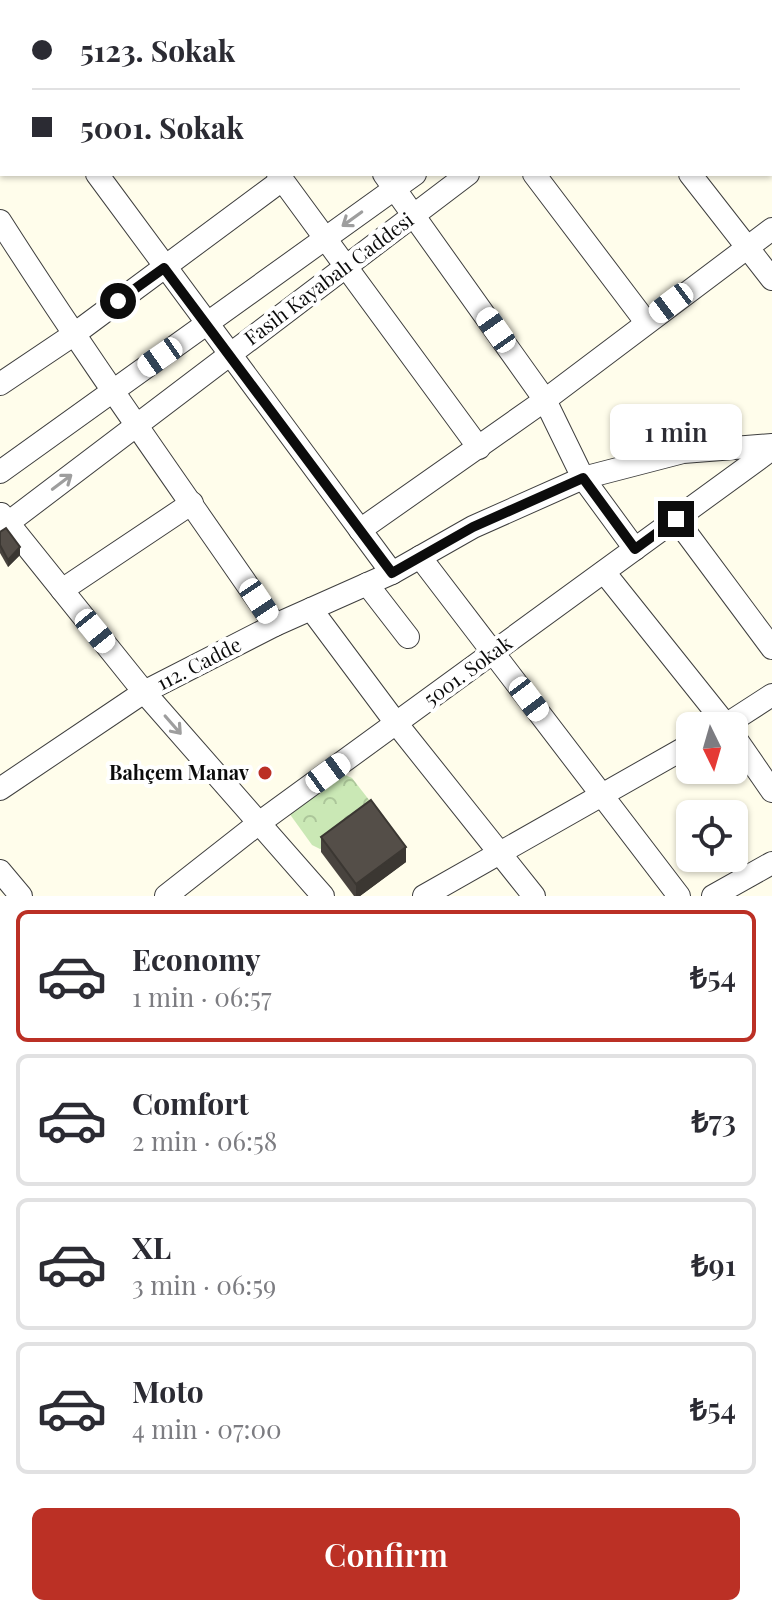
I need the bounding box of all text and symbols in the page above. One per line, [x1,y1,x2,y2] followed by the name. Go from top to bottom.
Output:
[80,30,235,70] text: 5123. Sokak
[80,107,244,147] text: 5001. Sokak
[238,205,418,350] street label: Fasih Kayabalı Caddesi
[342,211,363,228] one-way arrow
[645,279,697,327] car
[100,283,136,319] route start
[472,303,520,357] car
[133,333,187,381] car
[610,403,742,459] callout: 1 min
[644,414,708,449] text: 1 min
[51,474,72,491] one-way arrow
[658,501,694,537] route end
[236,574,282,628] car
[71,605,119,657] car
[417,629,517,711] street label: 5001. Sokak
[151,630,245,695] street label: 112. Cadde
[505,673,553,725] car
[676,712,748,784] north arrow
[676,712,748,872] map controls
[164,715,182,735] one-way arrow
[302,749,354,797] car
[109,758,250,785] place label: Bahçem Manav
[256,764,274,782] marker: Bahçem Manav
[676,800,748,872] button: locate
[132,939,261,979] text: Economy
[36,940,108,1012] icon: car
[690,956,736,996] text: ₺54
[132,979,271,1014] text: 1 min · 06:57
[132,1083,249,1123] text: Comfort
[36,1084,108,1156] icon: car
[691,1100,736,1140] text: ₺73
[132,1123,277,1158] text: 2 min · 06:58
[132,1227,171,1267] text: XL
[36,1228,108,1300] icon: car
[691,1244,736,1284] text: ₺91
[132,1267,276,1302] text: 3 min · 06:59
[132,1371,204,1411] text: Moto
[36,1372,108,1444] icon: car
[690,1388,736,1428] text: ₺54
[132,1411,282,1446] text: 4 min · 07:00
[32,1508,740,1600] button: Confirm

